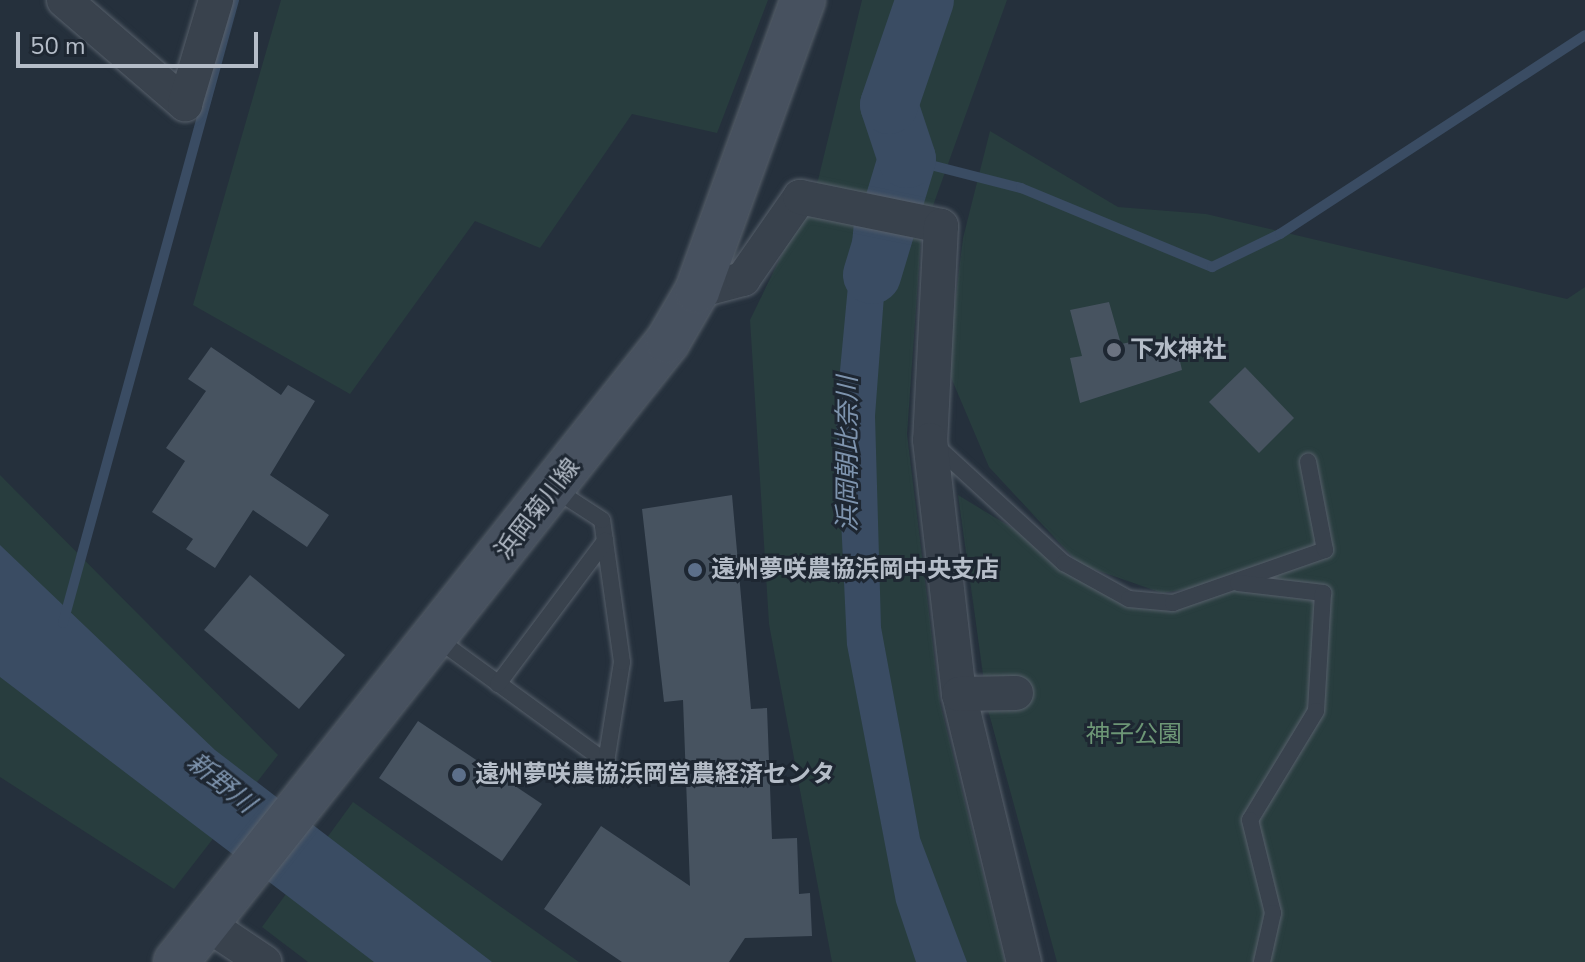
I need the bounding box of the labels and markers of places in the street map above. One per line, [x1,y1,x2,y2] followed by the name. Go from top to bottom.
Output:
[1130,336,1226,364] place label: 下水神社
[1105,341,1123,359] marker: 下水神社
[711,556,999,584] place label: 遠州夢咲農協浜岡中央支店
[686,561,704,579] marker: 遠州夢咲農協浜岡中央支店
[475,761,835,789] place label: 遠州夢咲農協浜岡営農経済センタ
[450,766,468,784] marker: 遠州夢咲農協浜岡営農経済センタ

